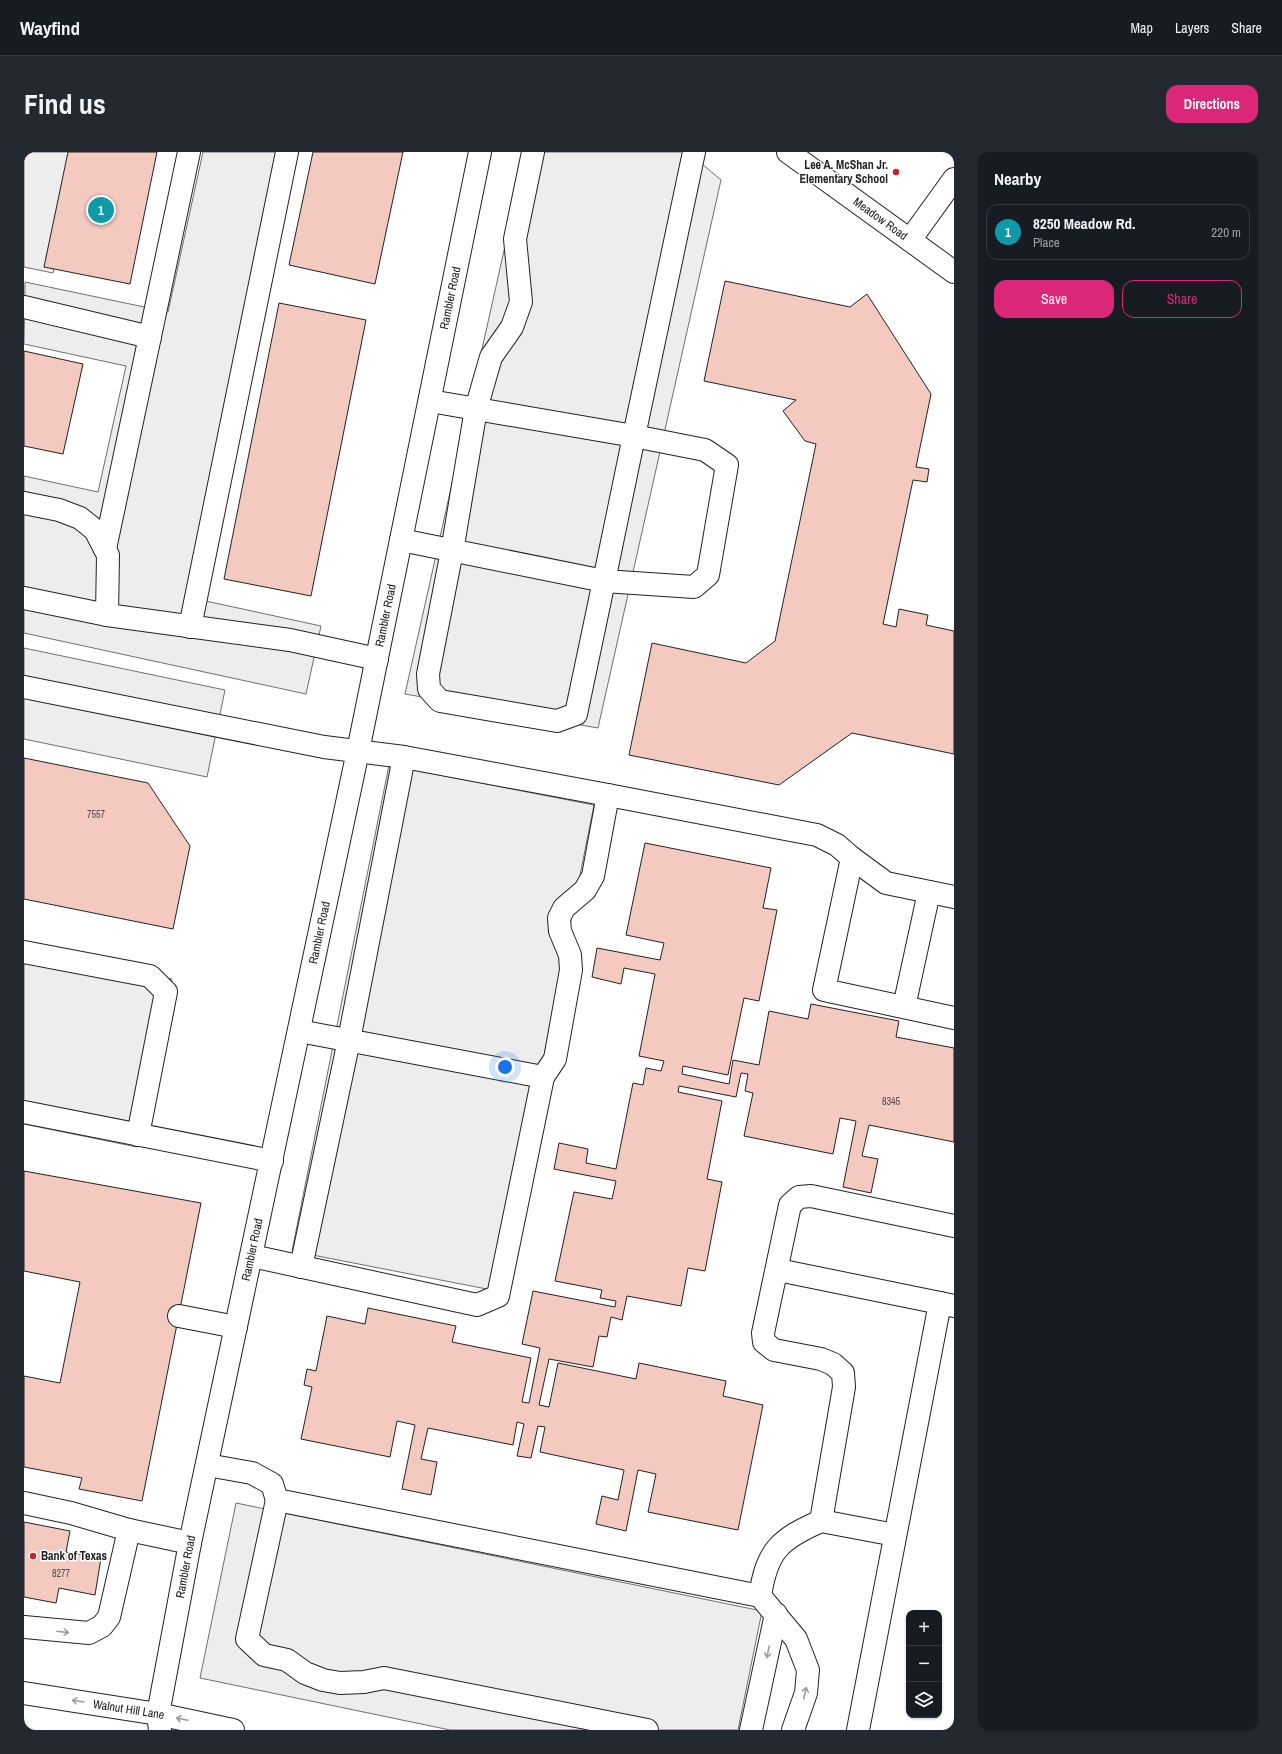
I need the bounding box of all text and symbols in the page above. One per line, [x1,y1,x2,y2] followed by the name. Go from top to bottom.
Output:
[20,15,80,41] text: Wayfind
[1131,19,1153,37] text: Map
[1175,19,1209,37] text: Layers
[1231,19,1262,37] text: Share
[24,85,106,123] text: Find us
[1166,85,1258,123] button: Directions
[799,157,888,187] place label: Lee A. McShan Jr. Elementary School
[891,167,901,177] marker: Lee A. McShan Jr. Elementary School
[994,167,1041,190] text: Nearby
[850,194,911,244] street label: Meadow Road
[88,195,114,225] pin: 1
[1033,213,1136,234] text: 8250 Meadow Rd.
[1005,224,1011,241] text: 1
[1211,224,1241,241] text: 220 m
[1033,234,1060,251] text: Place
[436,265,464,331] street label: Rambler Road
[994,280,1114,318] button: Save
[1122,280,1242,318] button: Share
[371,583,400,648] street label: Rambler Road
[87,808,106,821] house number: 7557
[305,900,334,965] street label: Rambler Road
[495,1057,515,1077] your location
[882,1095,901,1108] house number: 8345
[238,1217,267,1282] street label: Rambler Road
[172,1534,199,1599] street label: Rambler Road
[41,1548,108,1564] place label: Bank of Texas
[28,1551,38,1561] marker: Bank of Texas
[52,1567,71,1580] house number: 8277
[906,1610,942,1718] map controls
[906,1610,942,1646] button: +
[56,1628,69,1635] one-way arrow
[764,1645,772,1658] one-way arrow
[906,1646,942,1682] button: −
[906,1682,942,1718] button: layers
[802,1687,810,1700] one-way arrow
[92,1696,166,1723] street label: Walnut Hill Lane
[72,1697,85,1705] one-way arrow
[176,1714,189,1722] one-way arrow

